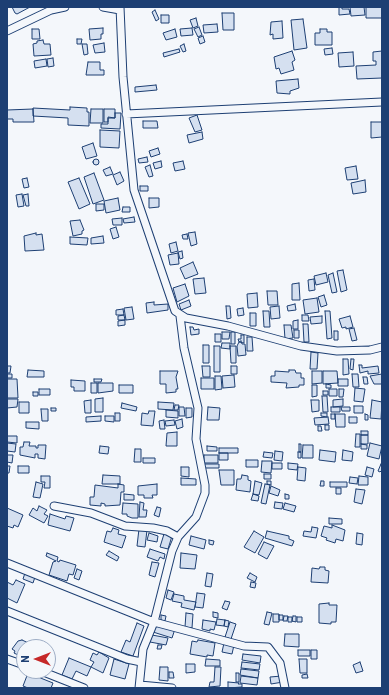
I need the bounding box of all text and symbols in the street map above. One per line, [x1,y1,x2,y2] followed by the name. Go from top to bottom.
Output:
[16,639,56,679] north arrow
[18,655,31,663] text: N

